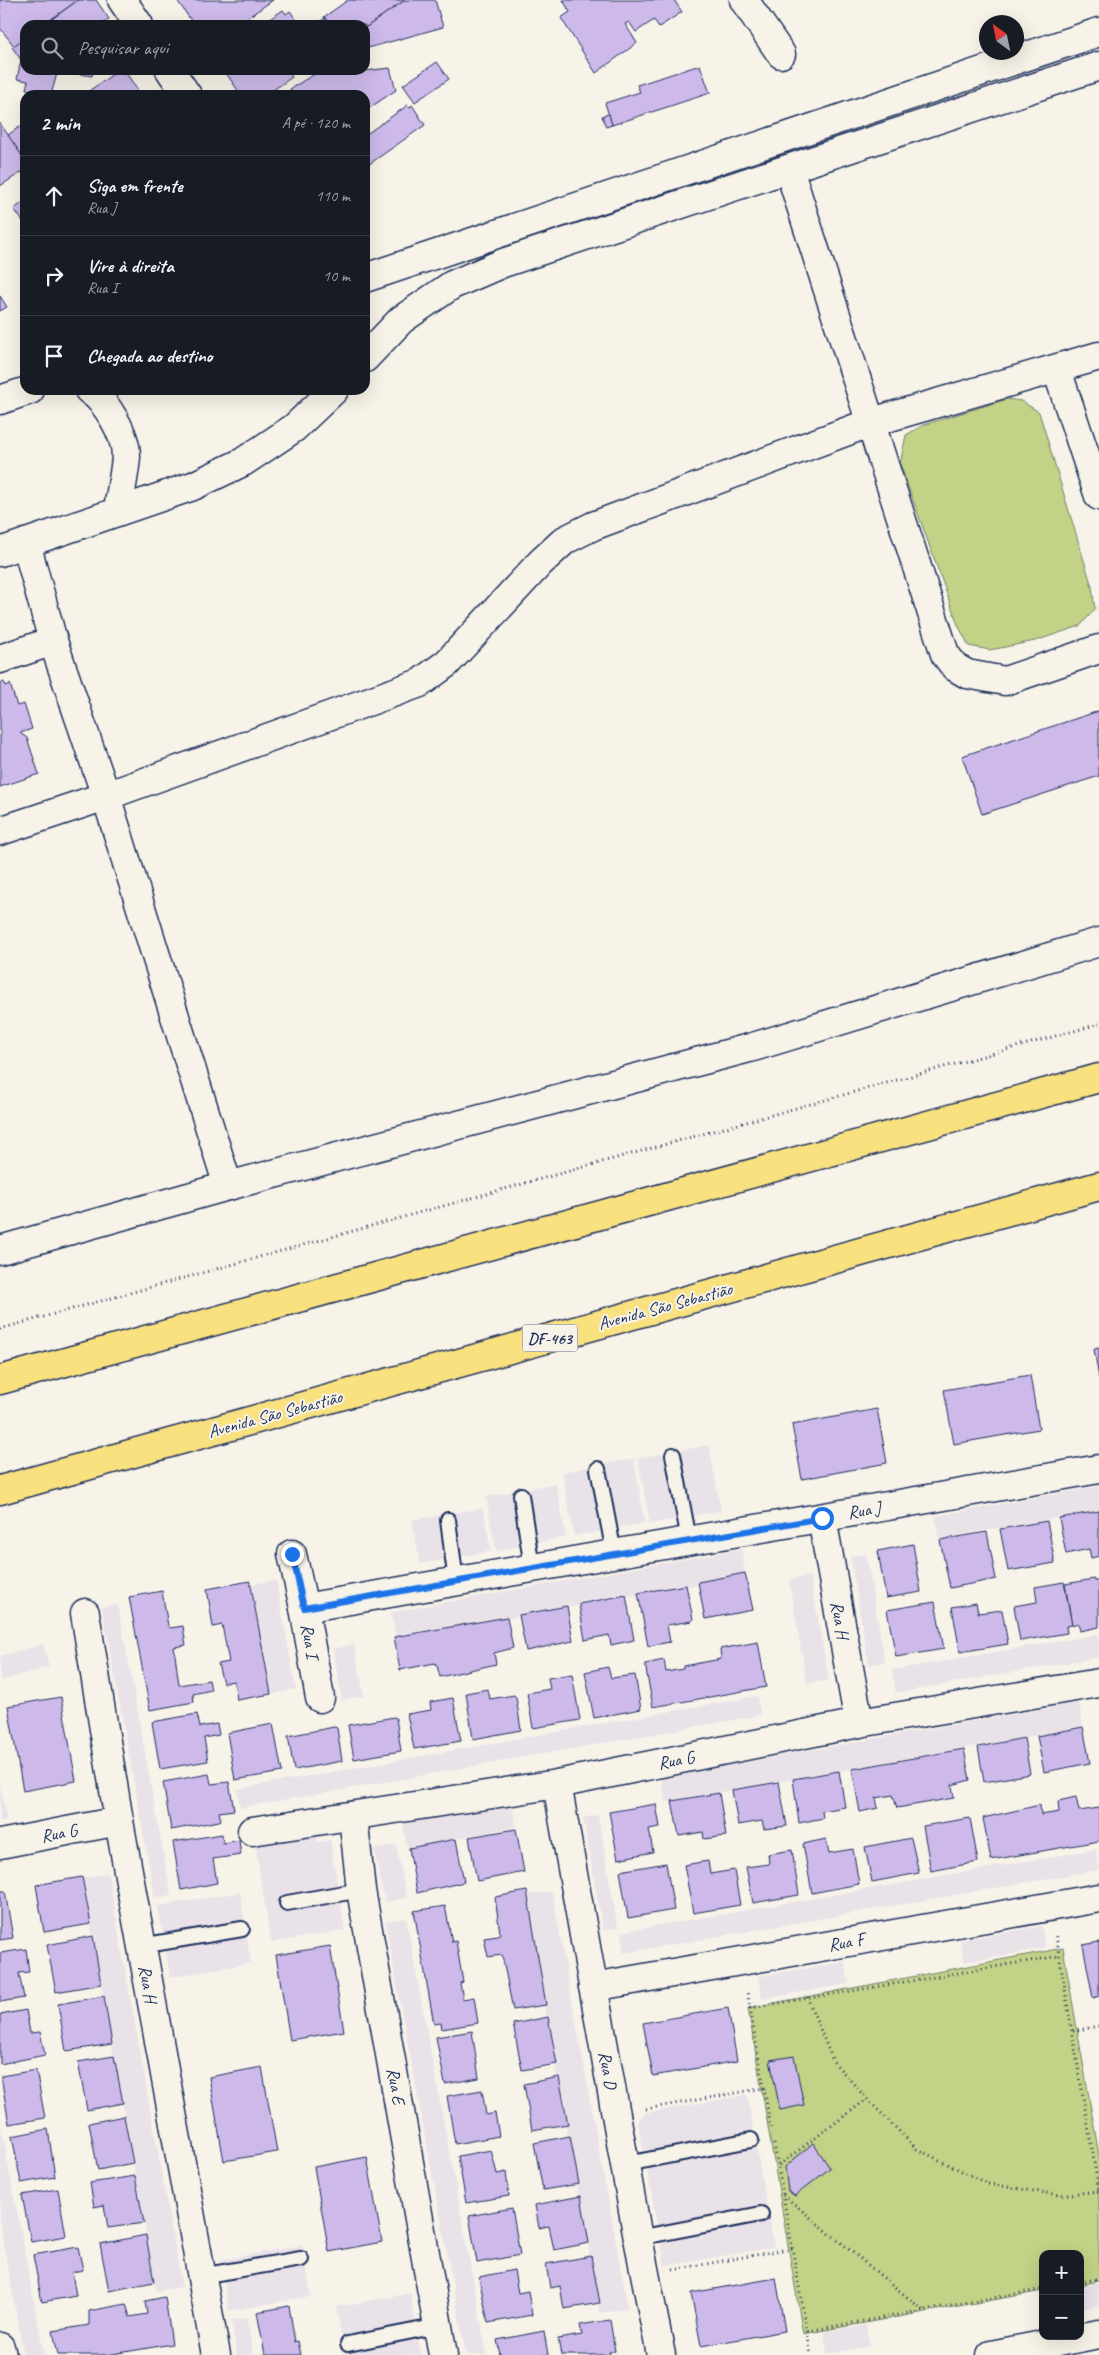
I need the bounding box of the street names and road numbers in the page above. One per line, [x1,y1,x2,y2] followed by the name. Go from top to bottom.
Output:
[596,1277,736,1334] street label: Avenida São Sebastião
[522,1325,578,1352] road number: DF-463
[206,1385,346,1442] street label: Avenida São Sebastião
[846,1496,885,1524] street label: Rua J
[826,1600,855,1643] street label: Rua H
[296,1622,324,1664] street label: Rua I
[656,1745,698,1774] street label: Rua G
[39,1818,81,1847] street label: Rua G
[826,1927,870,1956] street label: Rua F
[134,1964,163,2007] street label: Rua H
[594,2049,622,2092] street label: Rua D
[382,2066,410,2109] street label: Rua E

